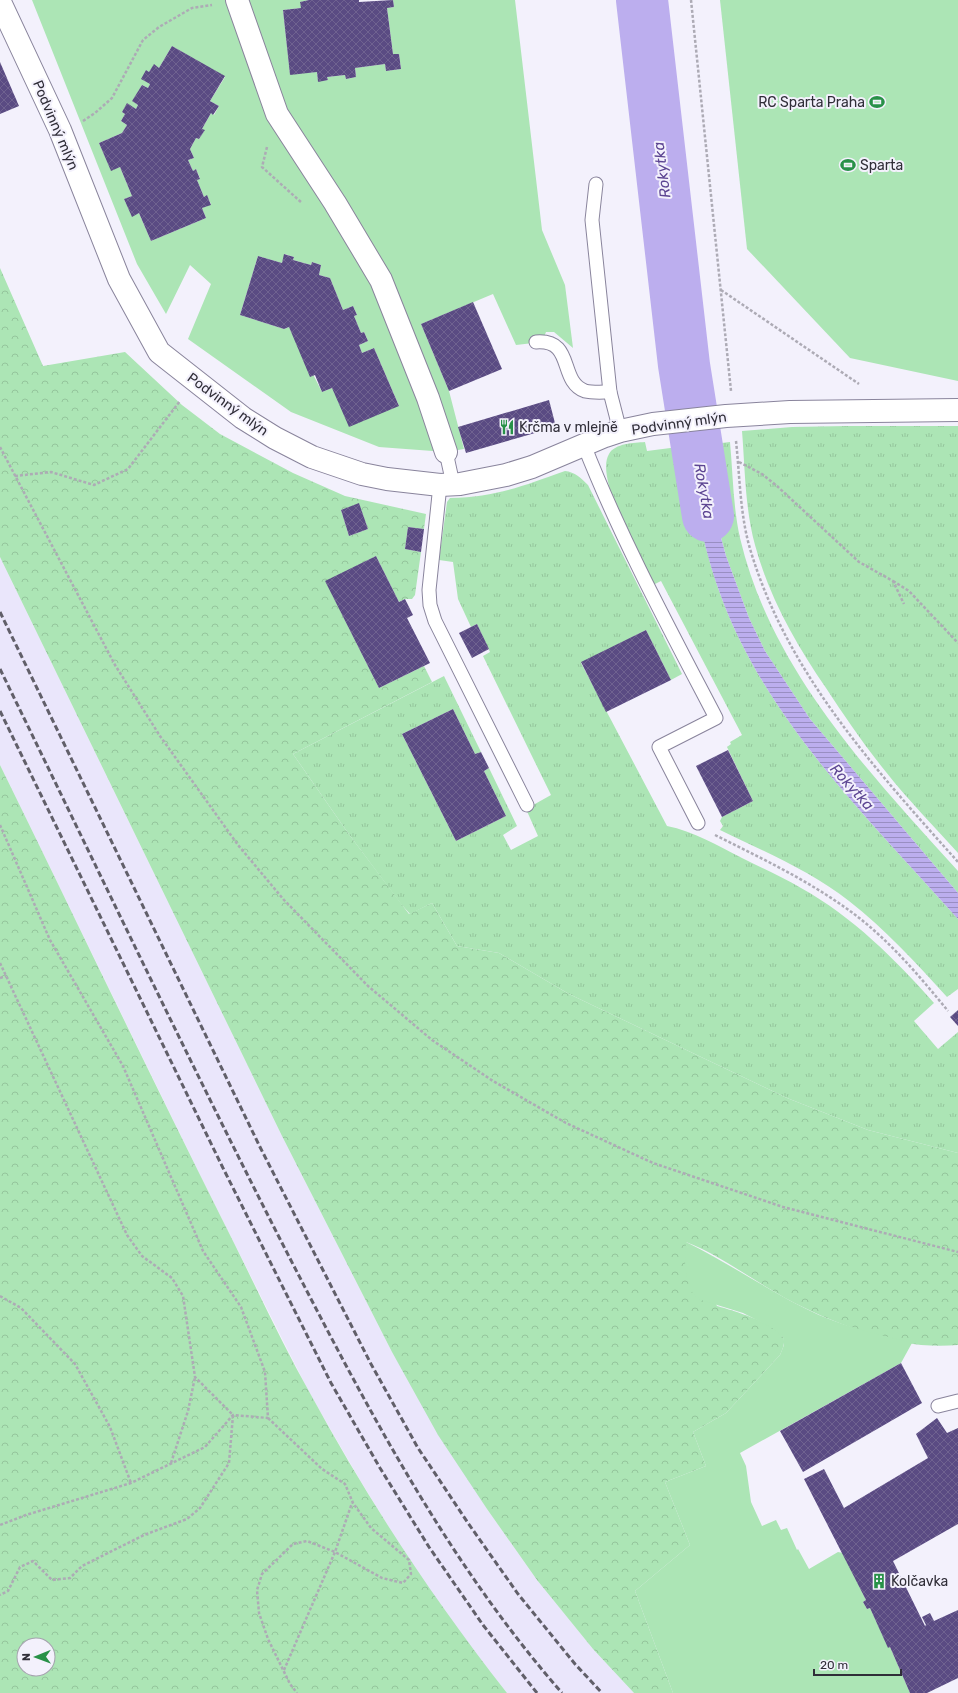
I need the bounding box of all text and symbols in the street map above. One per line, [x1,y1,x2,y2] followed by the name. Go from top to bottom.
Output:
[29,78,82,173] street label: Podvinný mlýn
[868,93,886,111] sports icon: RC Sparta Praha
[758,94,865,111] place label: RC Sparta Praha
[650,141,674,199] water label: Rokytka
[839,156,857,174] sports icon: Sparta
[860,157,903,174] place label: Sparta
[184,369,272,439] street label: Podvinný mlýn
[630,408,728,439] street label: Podvinný mlýn
[498,418,516,436] restaurant icon: Krčma v mlejně
[519,419,618,436] place label: Krčma v mlejně
[690,462,718,521] water label: Rokytka
[826,760,878,814] water label: Rokytka
[870,1572,888,1590] building icon: Kolčavka
[891,1573,948,1590] place label: Kolčavka
[16,1637,56,1677] north arrow
[814,1651,901,1677] scale bar
[20,1653,33,1661] text: N
[820,1658,848,1672] text: 20 m

